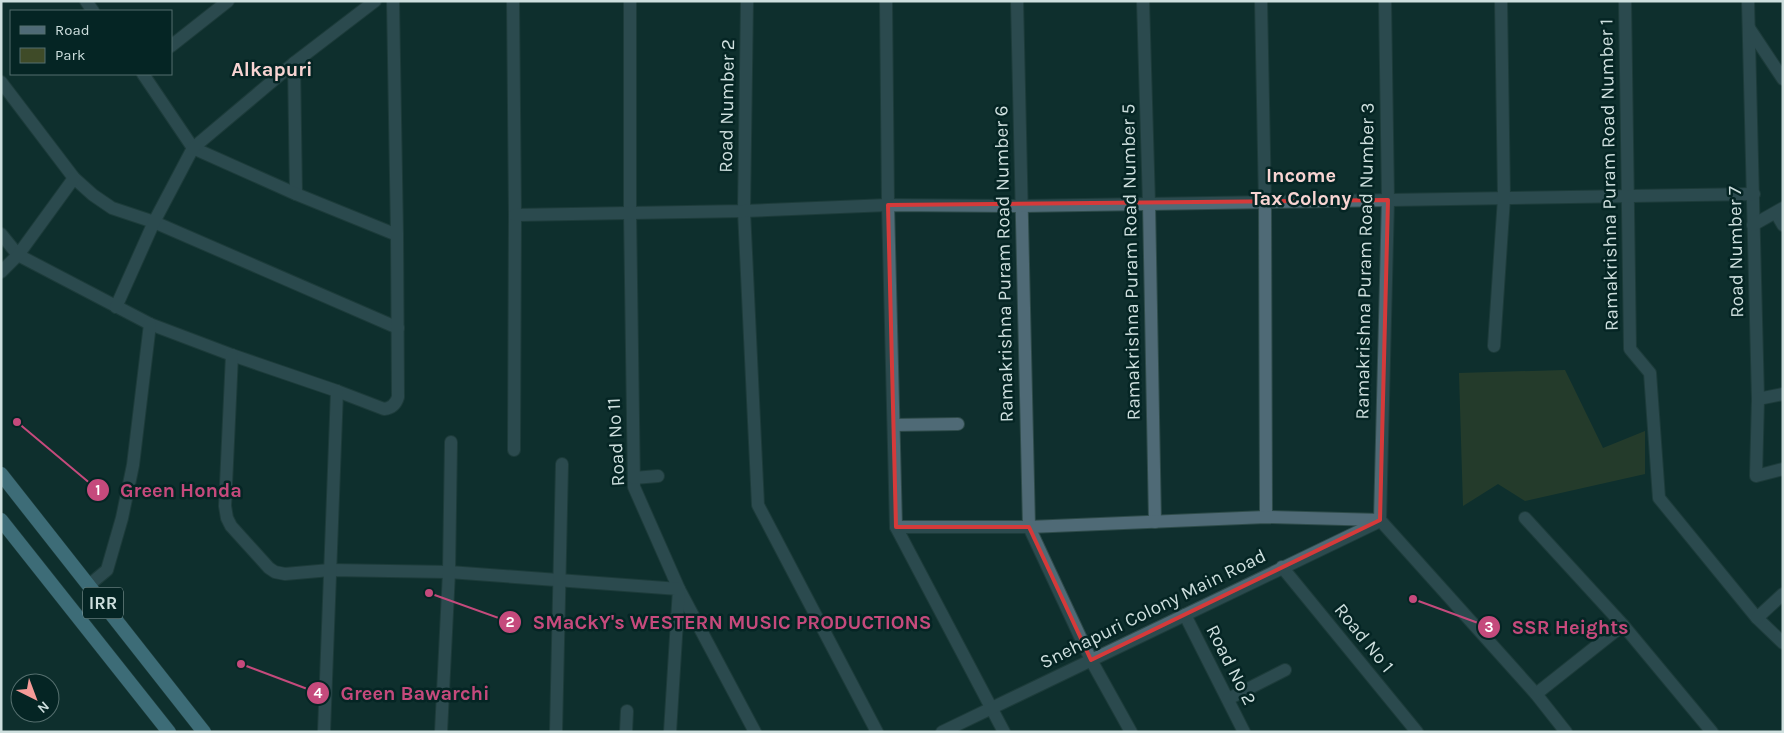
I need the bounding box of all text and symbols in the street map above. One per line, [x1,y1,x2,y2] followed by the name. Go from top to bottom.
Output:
[10,10,172,75] legend
[1595,19,1623,331] street label: Ramakrishna Puram Road Number 1
[55,21,90,39] text: Road
[715,39,739,173] street label: Road Number 2
[55,46,85,64] text: Park
[231,58,313,81] district label: Alkapuri
[1351,102,1379,420] street label: Ramakrishna Puram Road Number 3
[1117,103,1145,421] street label: Ramakrishna Puram Road Number 5
[990,105,1018,423] street label: Ramakrishna Puram Road Number 6
[1251,164,1351,210] district label: Income Tax Colony
[1724,186,1748,318] street label: Road Number 7
[603,397,629,487] street label: Road No 11
[85,472,252,507] callout: Green Honda
[120,479,242,502] text: Green Honda
[95,481,101,499] text: 1
[1036,545,1270,673] street label: Snehapuri Colony Main Road
[83,588,123,618] road number: IRR
[1330,599,1398,677] street label: Road No 1
[497,604,941,639] callout: SMaCkY's WESTERN MUSIC PRODUCTIONS
[1476,610,1638,645] callout: SSR Heights
[532,611,932,634] text: SMaCkY's WESTERN MUSIC PRODUCTIONS
[505,613,515,631] text: 2
[1511,616,1629,639] text: SSR Heights
[1484,618,1494,636] text: 3
[1201,621,1261,709] street label: Road No 2
[10,673,60,723] north arrow
[305,675,499,710] callout: Green Bawarchi
[340,682,490,705] text: Green Bawarchi
[314,684,323,702] text: 4
[34,698,53,717] text: N

